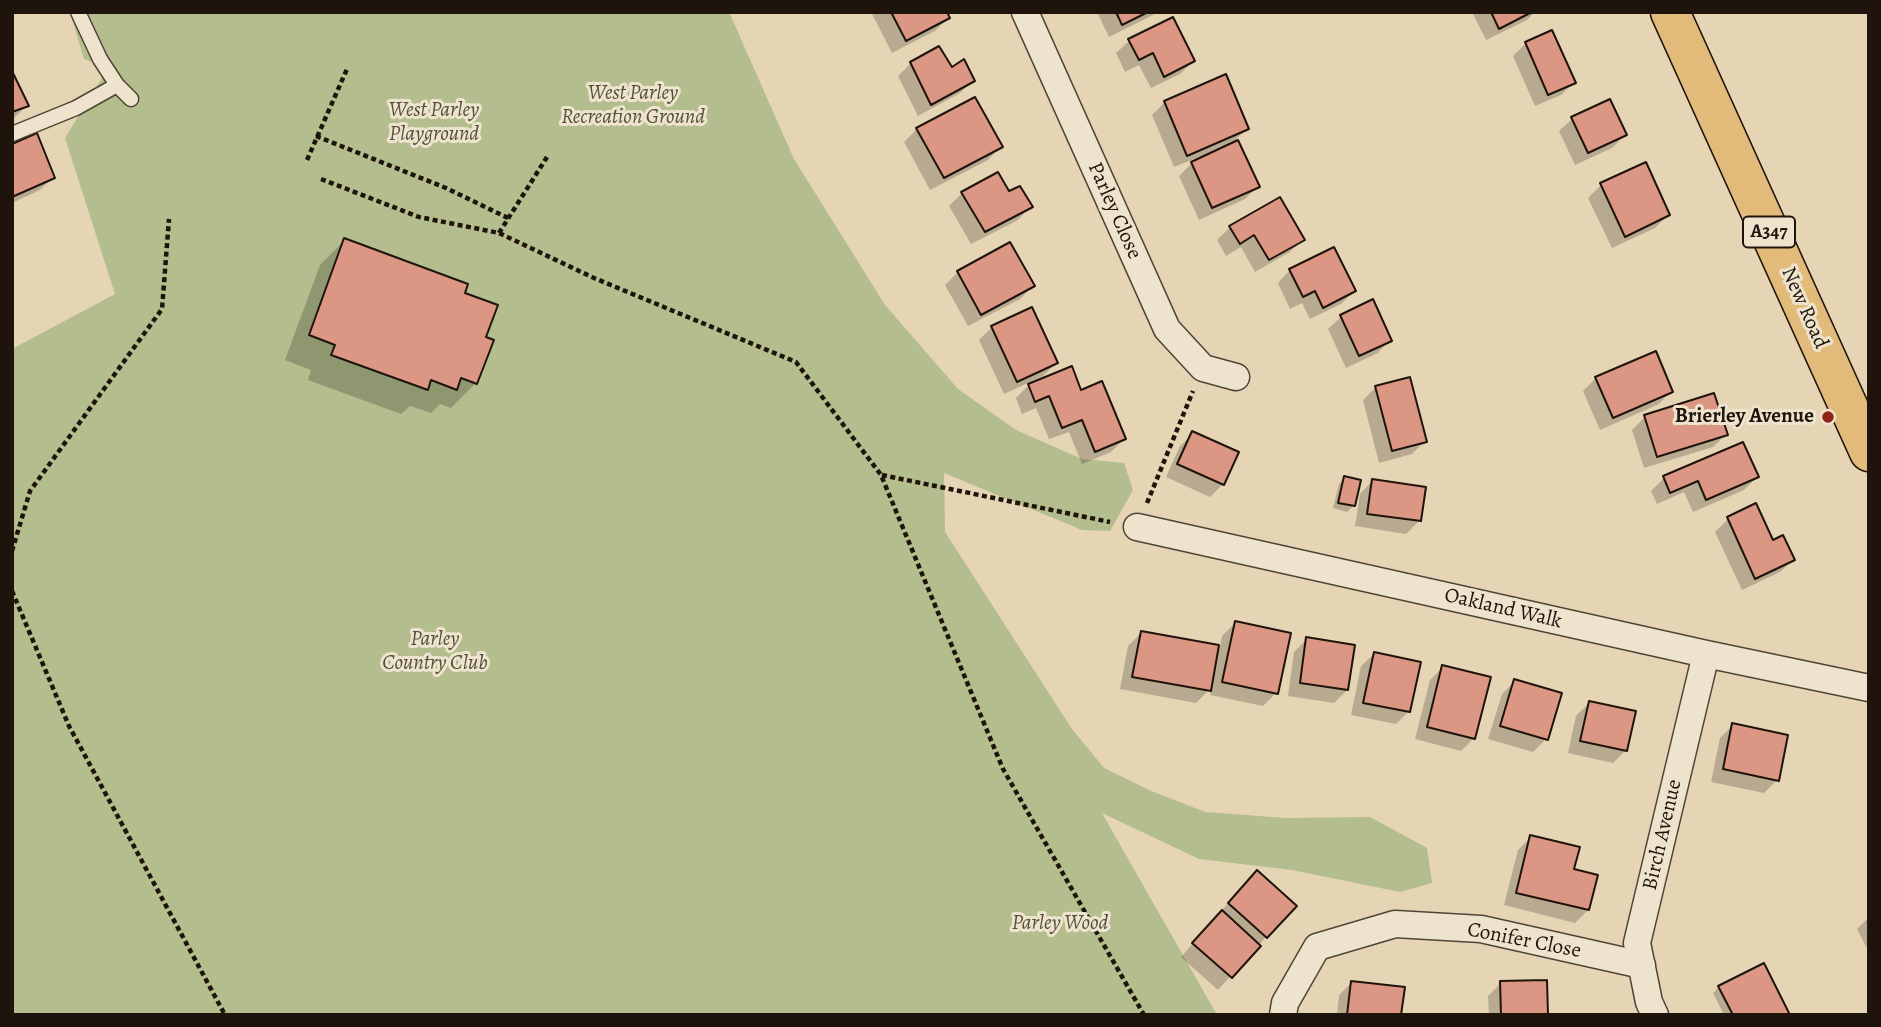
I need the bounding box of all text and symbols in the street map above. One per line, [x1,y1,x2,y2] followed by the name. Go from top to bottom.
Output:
[561,81,705,131] park label: West Parley Recreation Ground
[389,98,479,148] park label: West Parley Playground
[1081,159,1147,263] street label: Parley Close
[1743,216,1795,248] road number: A347
[1775,263,1833,353] street label: New Road
[1675,404,1814,430] place label: Brierley Avenue
[1820,409,1836,425] marker: Brierley Avenue
[1442,583,1564,635] street label: Oakland Walk
[382,627,488,677] park label: Parley Country Club
[1638,777,1688,893] street label: Birch Avenue
[1012,911,1108,937] park label: Parley Wood
[1465,918,1583,964] street label: Conifer Close

